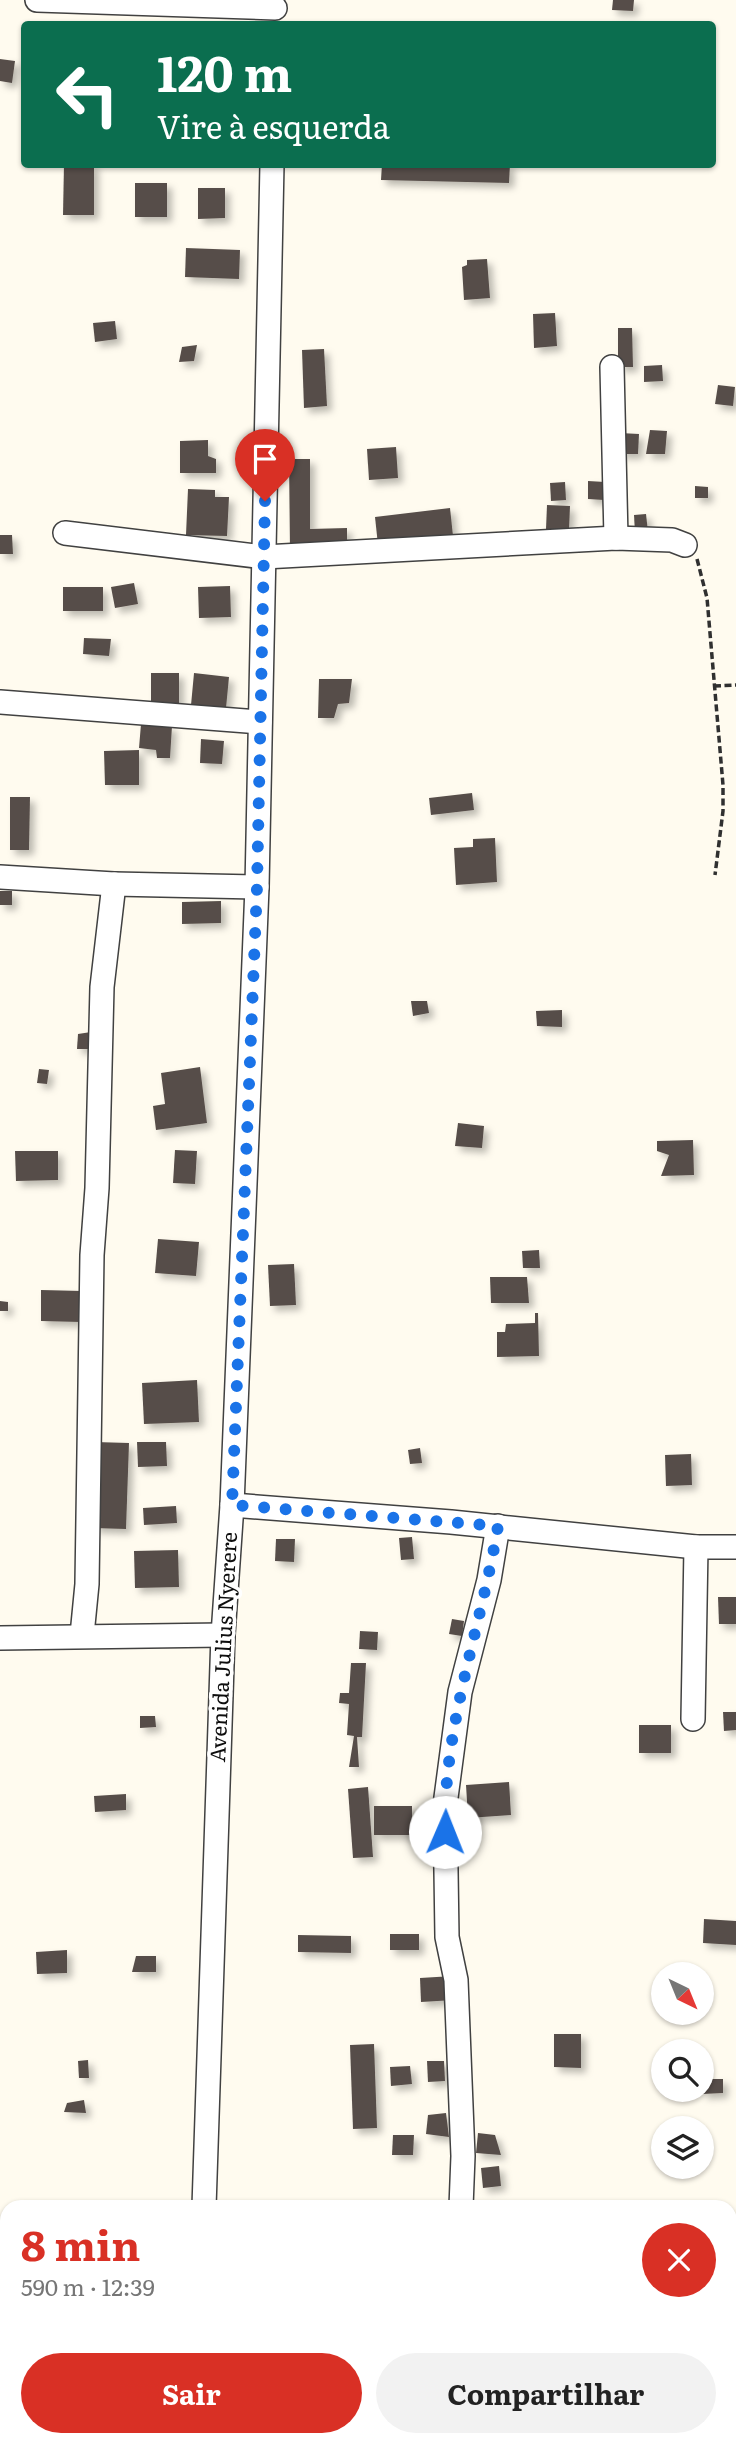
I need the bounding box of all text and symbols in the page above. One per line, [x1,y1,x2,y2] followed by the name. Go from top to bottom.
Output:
[157,34,292,107] text: 120 m
[42,49,133,140] icon: left
[157,101,390,149] text: Vire à esquerda
[235,429,295,501] pin
[246,440,284,478] icon: arrive
[200,1531,243,1763] street label: Avenida Julius Nyerere
[408,1795,482,1869] position arrow
[651,1962,714,2025] north arrow
[651,1962,714,2179] map controls
[651,2039,714,2102] button: search
[651,2116,714,2179] button: layers
[21,2212,141,2274] text: 8 min
[642,2223,716,2297] button: close
[21,2269,155,2303] text: 590 m · 12:39
[21,2353,362,2433] button: Sair
[376,2353,716,2433] button: Compartilhar

